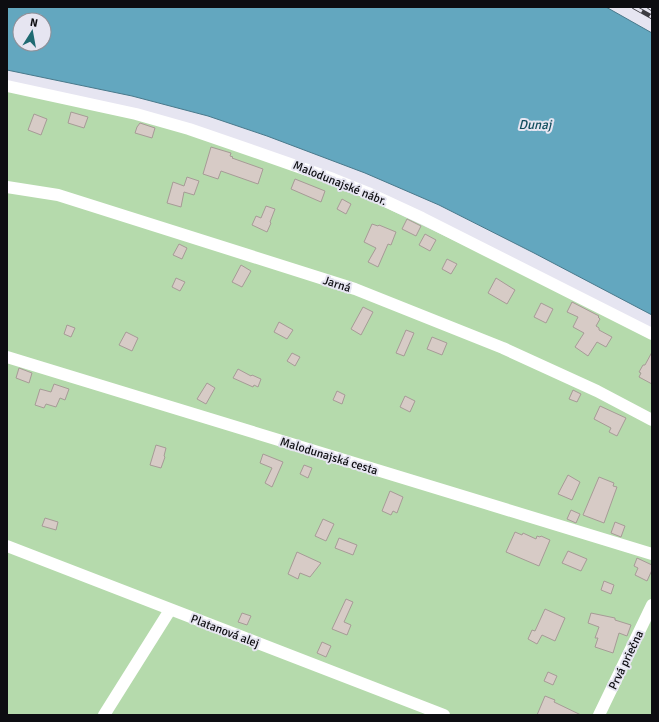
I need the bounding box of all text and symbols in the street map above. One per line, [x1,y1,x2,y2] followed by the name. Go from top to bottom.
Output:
[12,12,52,52] north arrow
[29,16,39,30] text: N
[519,117,553,133] water label: Dunaj
[291,158,389,209] street label: Malodunajské nábr.
[321,273,353,296] street label: Jarná
[278,434,380,478] street label: Malodunajská cesta
[188,612,261,651] street label: Platanová alej
[606,628,647,692] street label: Prvá priečna

